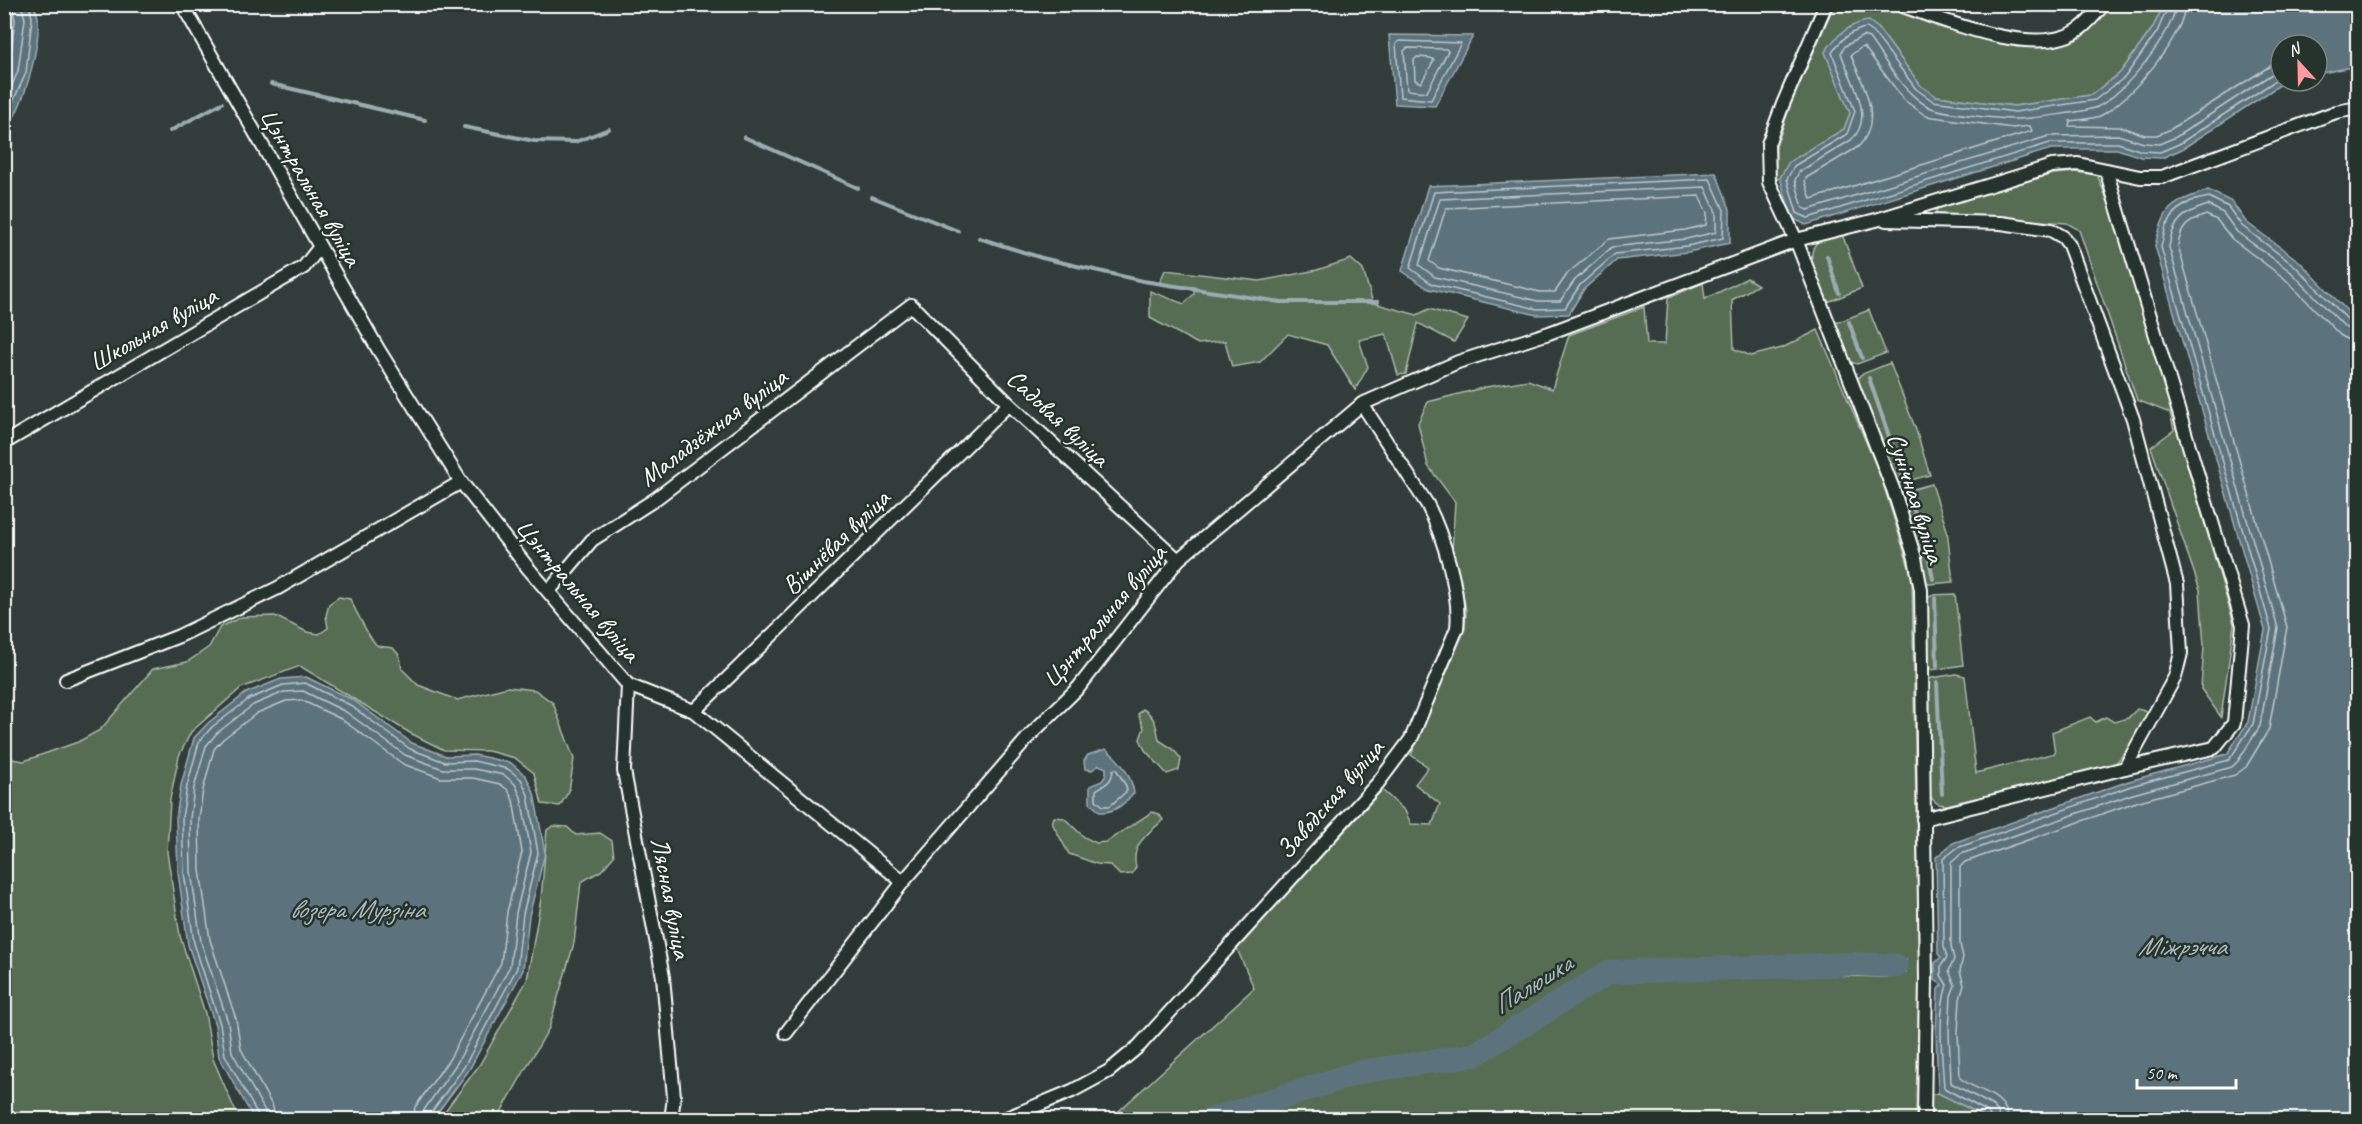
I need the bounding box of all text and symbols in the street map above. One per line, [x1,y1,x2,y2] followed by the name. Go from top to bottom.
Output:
[2269,33,2329,93] north arrow
[2285,38,2305,61] text: N
[252,102,370,273] street label: Цэнтральная вуліца
[83,278,225,379] street label: Школьная вуліца
[632,359,795,494] street label: Маладзёжная вуліца
[1000,362,1118,475] street label: Садовая вуліца
[1879,429,1953,569] street label: Сунічная вуліца
[775,481,898,602] street label: Вішнёвая вуліца
[508,511,649,670] street label: Цэнтральная вуліца
[1034,536,1175,695] street label: Цэнтральная вуліца
[1269,731,1392,866] street label: Заводская вуліца
[643,834,699,963] street label: Лясная вуліца
[289,892,427,926] water label: возера Мурзіна
[2138,929,2228,963] water label: Міжрэчча
[1486,945,1581,1022] water label: Палюшка
[2137,1052,2236,1090] scale bar
[2146,1062,2179,1084] text: 50 m

